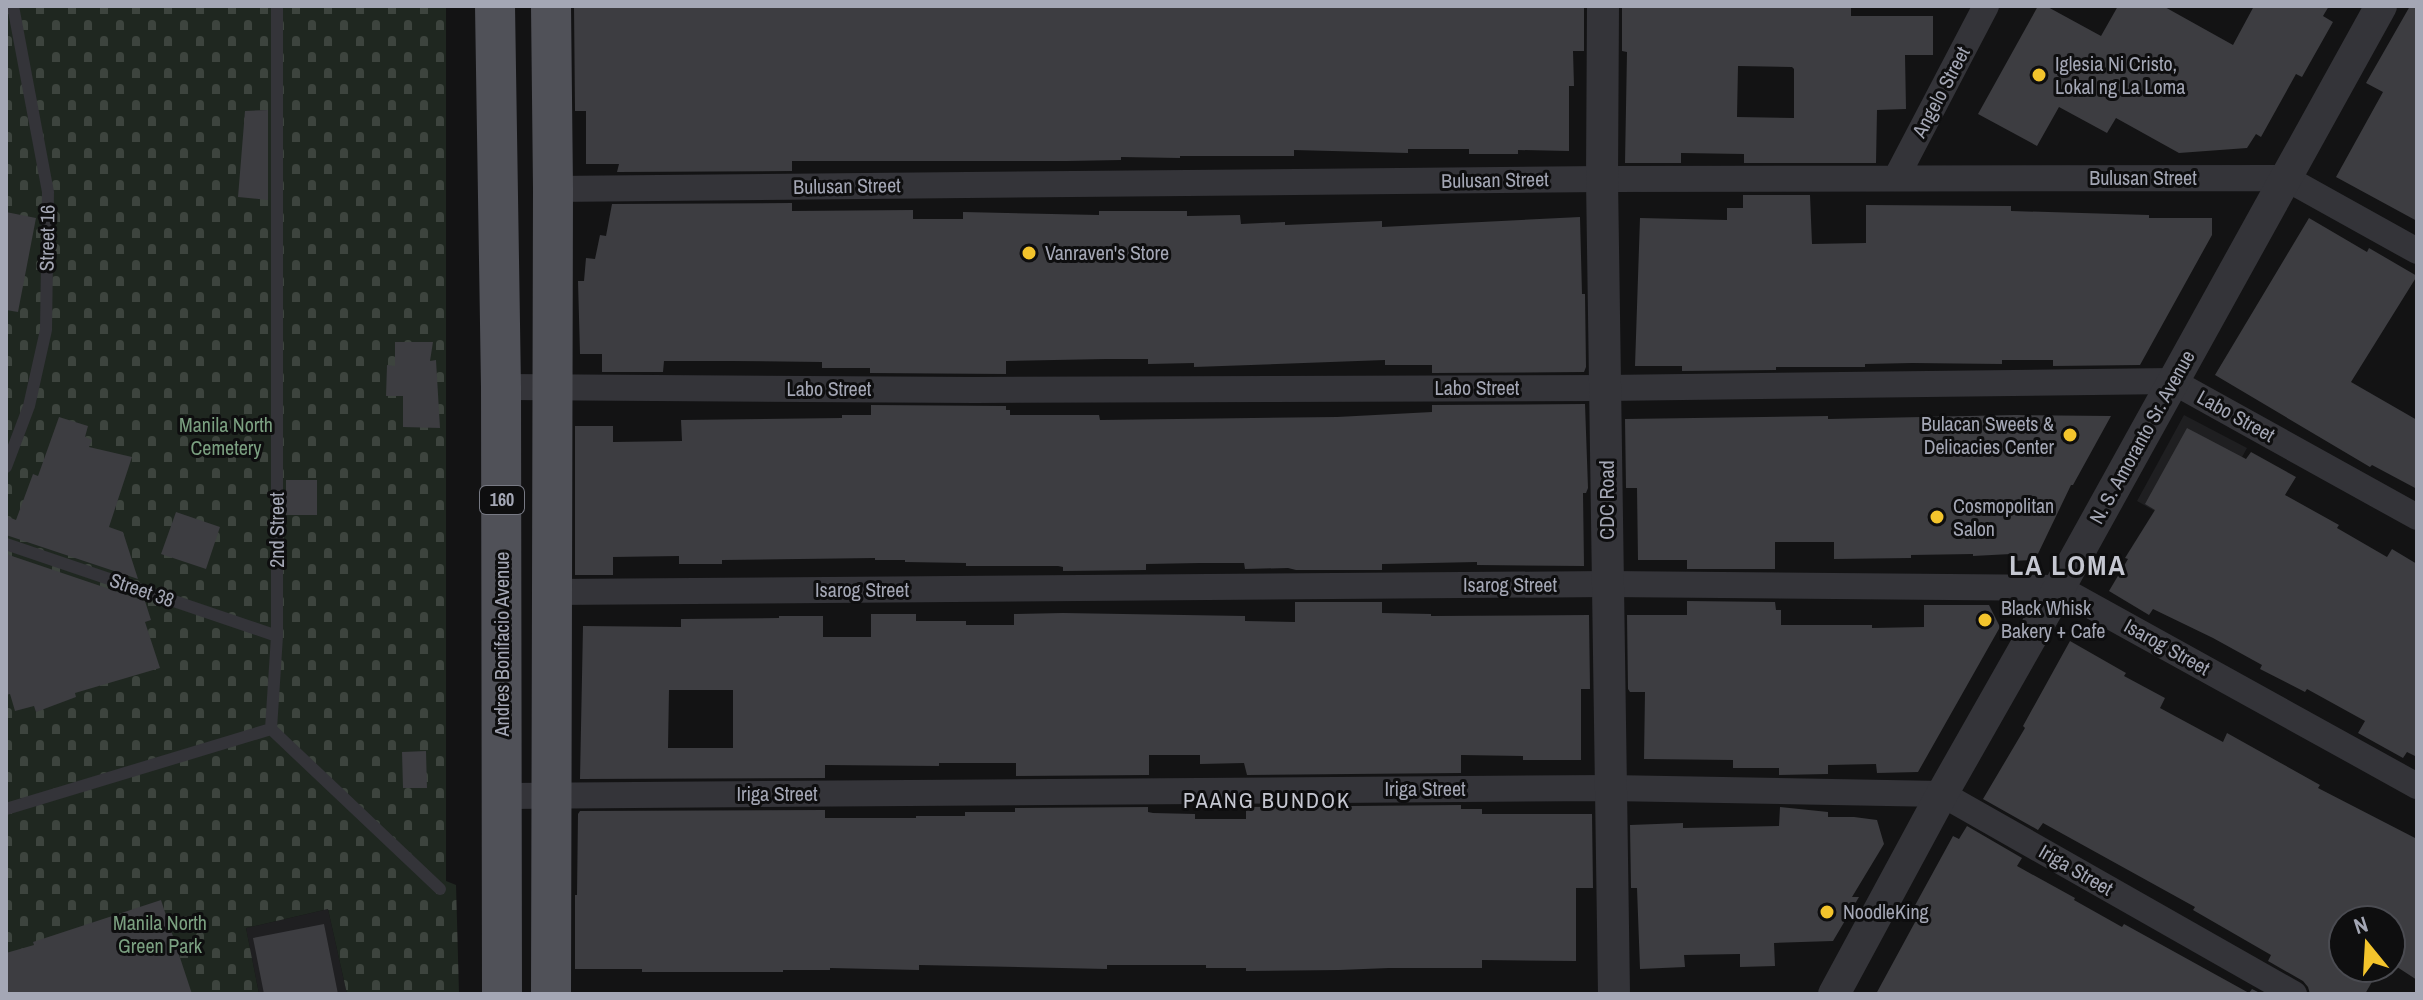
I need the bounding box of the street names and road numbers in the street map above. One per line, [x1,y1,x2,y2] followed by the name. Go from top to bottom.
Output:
[1905,41,1976,143] street label: Angelo Street
[2089,164,2197,191] street label: Bulusan Street
[1441,165,1549,194] street label: Bulusan Street
[793,171,901,200] street label: Bulusan Street
[32,204,61,272] street label: Street 16
[2083,345,2201,529] street label: N. S. Amoranto Sr. Avenue
[1435,374,1520,401] street label: Labo Street
[787,375,872,402] street label: Labo Street
[2193,383,2280,448] street label: Labo Street
[1593,460,1620,540] street label: CDC Road
[480,486,524,514] road number: 160
[263,492,290,568] street label: 2nd Street
[488,552,515,737] street label: Andres Bonifacio Avenue
[106,566,178,613] street label: Street 38
[1463,571,1557,598] street label: Isarog Street
[815,576,909,603] street label: Isarog Street
[2120,612,2215,681] street label: Isarog Street
[1384,775,1466,802] street label: Iriga Street
[736,780,818,807] street label: Iriga Street
[2034,838,2119,902] street label: Iriga Street

